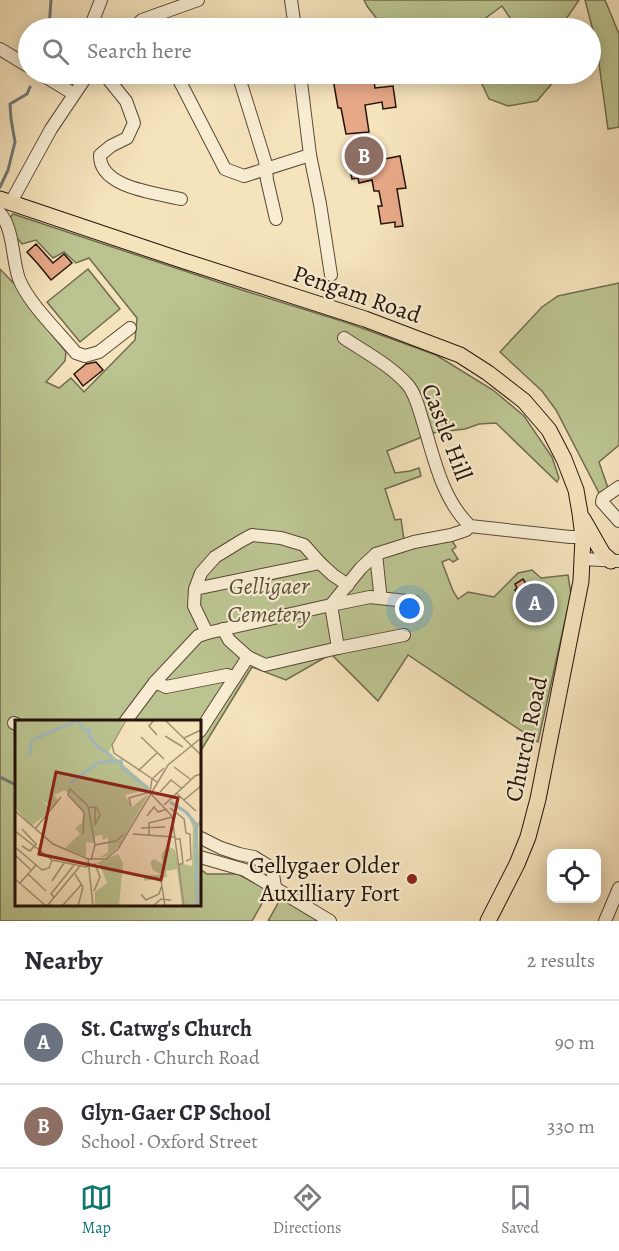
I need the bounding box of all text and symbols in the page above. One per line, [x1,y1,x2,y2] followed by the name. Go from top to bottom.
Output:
[18,18,601,84] search box
[39,35,72,68] icon: search
[87,36,192,66] text: Search here
[344,134,384,178] pin: B
[289,257,425,331] street label: Pengam Road
[414,379,480,485] street label: Castle Hill
[227,570,311,630] park label: Gelligaer Cemetery
[516,580,554,626] pin: A
[395,594,424,623] your location
[497,673,555,805] street label: Church Road
[15,720,201,906] inset map
[249,849,400,909] place label: Gellygaer Older Auxilliary Fort
[547,849,601,903] map controls
[547,849,601,903] button: locate
[405,872,419,886] marker: Gellygaer Older Auxilliary Fort
[24,943,103,978] text: Nearby
[527,947,595,974] text: 2 results
[81,1014,252,1044] text: St. Catwg's Church
[37,1029,50,1056] text: A
[555,1029,595,1056] text: 90 m
[81,1044,260,1071] text: Church · Church Road
[81,1098,271,1128] text: Glyn-Gaer CP School
[37,1113,50,1140] text: B
[547,1113,595,1140] text: 330 m
[81,1128,258,1155] text: School · Oxford Street
[80,1181,113,1239] tab: Map
[273,1181,341,1239] tab: Directions
[501,1181,539,1239] tab: Saved

